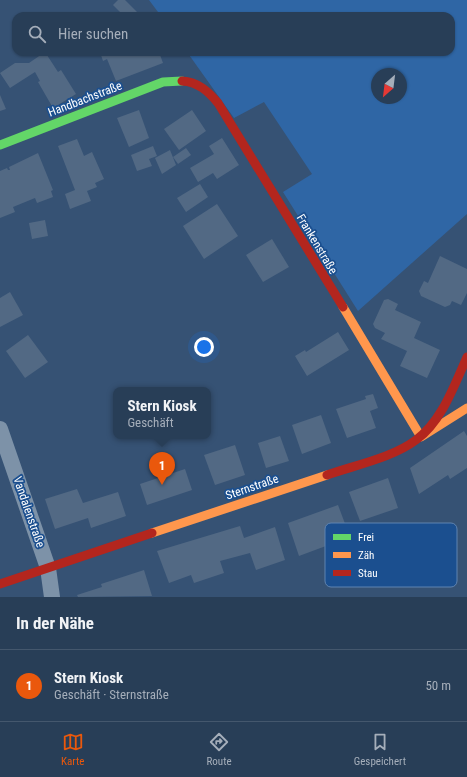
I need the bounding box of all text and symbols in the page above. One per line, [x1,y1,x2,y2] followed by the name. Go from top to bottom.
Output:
[12,12,455,56] search box
[26,23,48,45] icon: search
[58,25,128,43] text: Hier suchen
[371,68,407,104] north arrow
[46,78,124,120] street label: Handbachstraße
[294,211,341,277] street label: Frankenstraße
[194,337,214,357] your location
[113,387,211,439] popup
[127,397,197,415] text: Stern Kiosk
[127,415,174,430] text: Geschäft
[149,452,175,485] pin: 1
[224,471,281,503] street label: Sternstraße
[10,475,48,550] street label: Vandalenstraße
[325,523,457,587] legend
[358,531,374,544] text: Frei
[358,549,374,562] text: Zäh
[358,567,378,580] text: Stau
[16,613,94,633] text: In der Nähe
[54,669,123,687] text: Stern Kiosk
[26,678,32,693] text: 1
[425,678,451,693] text: 50 m
[54,687,169,702] text: Geschäft · Sternstraße
[61,731,84,768] tab: Karte
[207,731,232,768] tab: Route
[354,731,406,768] tab: Gespeichert

